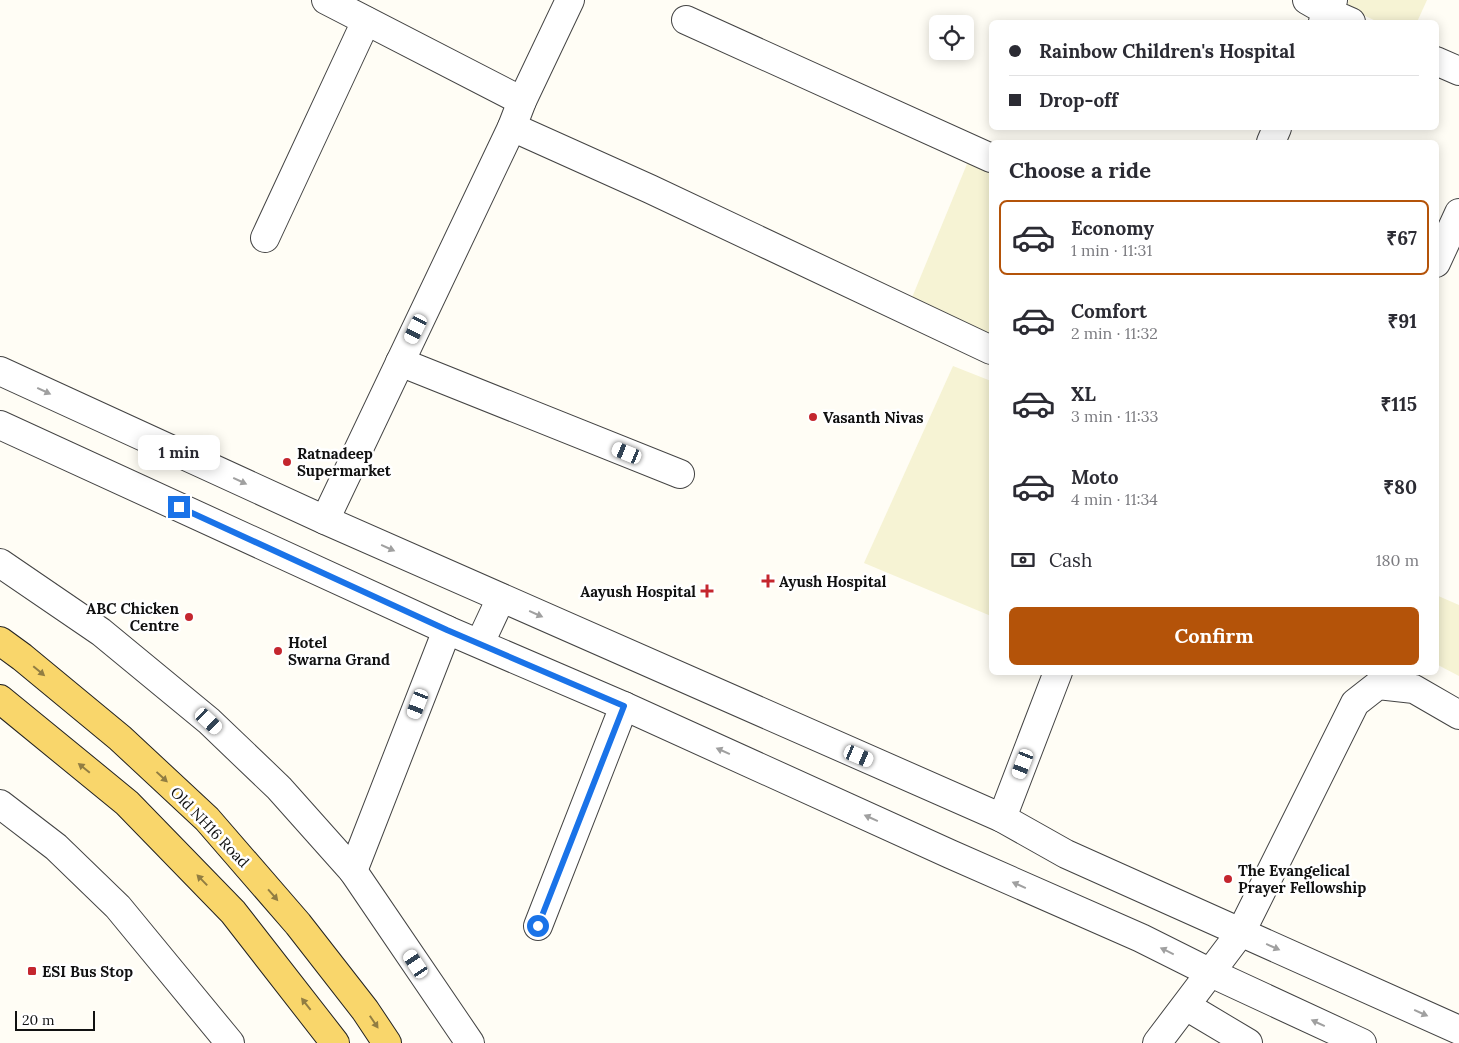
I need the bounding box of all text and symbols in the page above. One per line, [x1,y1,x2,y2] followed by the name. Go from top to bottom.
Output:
[929,15,974,60] map controls
[929,15,974,60] button: locate
[1039,39,1295,63] text: Rainbow Children's Hospital
[1039,88,1118,112] text: Drop-off
[1009,156,1151,184] text: Choose a ride
[1011,215,1056,260] icon: car
[1071,216,1154,240] text: Economy
[1386,226,1417,250] text: ₹67
[1071,240,1152,260] text: 1 min · 11:31
[1011,298,1056,343] icon: car
[1071,299,1147,323] text: Comfort
[1387,309,1417,333] text: ₹91
[402,312,429,346] car
[1071,323,1158,343] text: 2 min · 11:32
[1011,381,1056,426] icon: car
[1071,382,1096,406] text: XL
[37,388,51,396] one-way arrow
[1380,392,1417,416] text: ₹115
[1071,406,1159,426] text: 3 min · 11:33
[823,408,924,427] place label: Vasanth Nivas
[807,411,819,423] marker: Vasanth Nivas
[138,434,220,470] callout: 1 min
[610,440,643,466] car
[159,442,199,462] text: 1 min
[297,444,392,480] place label: Ratnadeep Supermarket
[281,456,293,468] marker: Ratnadeep Supermarket
[1011,464,1056,509] icon: car
[1071,465,1118,489] text: Moto
[1383,475,1417,499] text: ₹80
[233,477,247,485] one-way arrow
[1071,489,1158,509] text: 4 min · 11:34
[168,496,190,518] route end
[381,545,395,553] one-way arrow
[1009,546,1037,574] icon: cash
[1049,548,1092,572] text: Cash
[1376,550,1419,570] text: 180 m
[779,572,887,591] place label: Ayush Hospital
[761,574,775,588] marker: Ayush Hospital
[580,582,696,601] place label: Aayush Hospital
[700,584,714,598] marker: Aayush Hospital
[86,599,179,635] place label: ABC Chicken Centre
[1009,607,1419,665] button: Confirm
[529,610,543,618] one-way arrow
[183,611,195,623] marker: ABC Chicken Centre
[288,633,390,669] place label: Hotel Swarna Grand
[272,645,284,657] marker: Hotel Swarna Grand
[32,665,45,676] one-way arrow
[405,687,430,721] car
[192,705,225,737] car
[842,743,875,769] car
[716,747,730,755] one-way arrow
[1010,747,1035,781] car
[78,762,91,773] one-way arrow
[155,771,167,783] one-way arrow
[167,783,253,871] street label: Old NH16 Road
[864,814,878,822] one-way arrow
[1238,861,1366,897] place label: The Evangelical Prayer Fellowship
[1222,873,1234,885] marker: The Evangelical Prayer Fellowship
[196,874,208,886] one-way arrow
[1012,880,1026,888] one-way arrow
[267,889,278,901] one-way arrow
[527,915,549,937] route start
[1266,943,1280,951] one-way arrow
[401,947,430,981] car
[1160,947,1175,956] one-way arrow
[42,962,133,981] place label: ESI Bus Stop
[26,965,38,977] marker: ESI Bus Stop
[301,997,311,1011] one-way arrow
[15,1008,95,1031] scale bar
[1414,1010,1428,1018] one-way arrow
[22,1011,54,1029] text: 20 m
[369,1016,378,1029] one-way arrow
[1311,1018,1325,1026] one-way arrow

